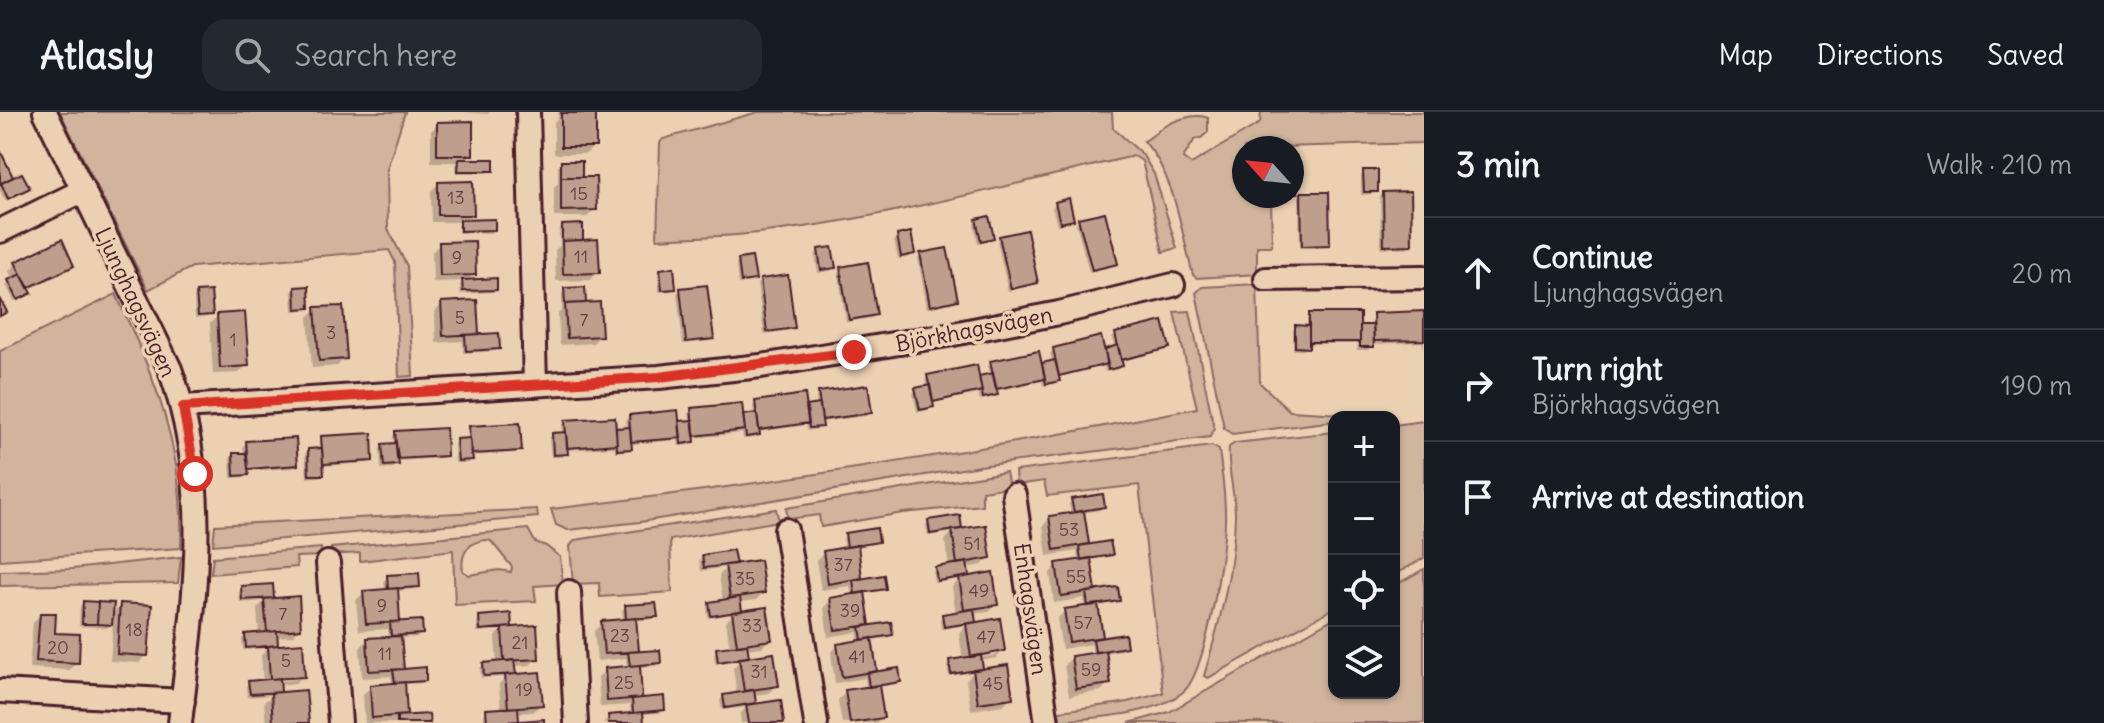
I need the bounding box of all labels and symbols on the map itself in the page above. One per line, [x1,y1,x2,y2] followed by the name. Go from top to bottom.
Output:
[1232,136,1304,208] north arrow
[570,182,588,205] house number: 15
[447,186,465,209] house number: 13
[89,223,183,381] street label: Ljunghagsvägen
[574,245,588,268] house number: 11
[452,246,462,269] house number: 9
[893,300,1055,358] street label: Björkhagsvägen
[455,306,465,329] house number: 5
[580,308,589,331] house number: 7
[326,321,336,344] house number: 3
[229,328,237,351] house number: 1
[836,334,872,370] route end
[177,456,213,492] route start
[1059,518,1079,541] house number: 53
[963,532,981,555] house number: 51
[1008,541,1054,677] street label: Enhagsvägen
[833,553,853,576] house number: 37
[1066,565,1086,588] house number: 55
[735,567,755,590] house number: 35
[969,579,989,602] house number: 49
[377,594,387,617] house number: 9
[840,599,860,622] house number: 39
[279,602,288,625] house number: 7
[1073,611,1093,634] house number: 57
[742,614,762,637] house number: 33
[125,618,143,641] house number: 18
[610,624,630,647] house number: 23
[976,625,996,648] house number: 47
[511,631,529,654] house number: 21
[47,636,69,659] house number: 20
[378,642,392,665] house number: 11
[848,645,866,668] house number: 41
[281,649,291,672] house number: 5
[1081,658,1101,681] house number: 59
[750,660,768,683] house number: 31
[614,671,634,694] house number: 25
[983,672,1003,695] house number: 45
[515,678,533,701] house number: 19

